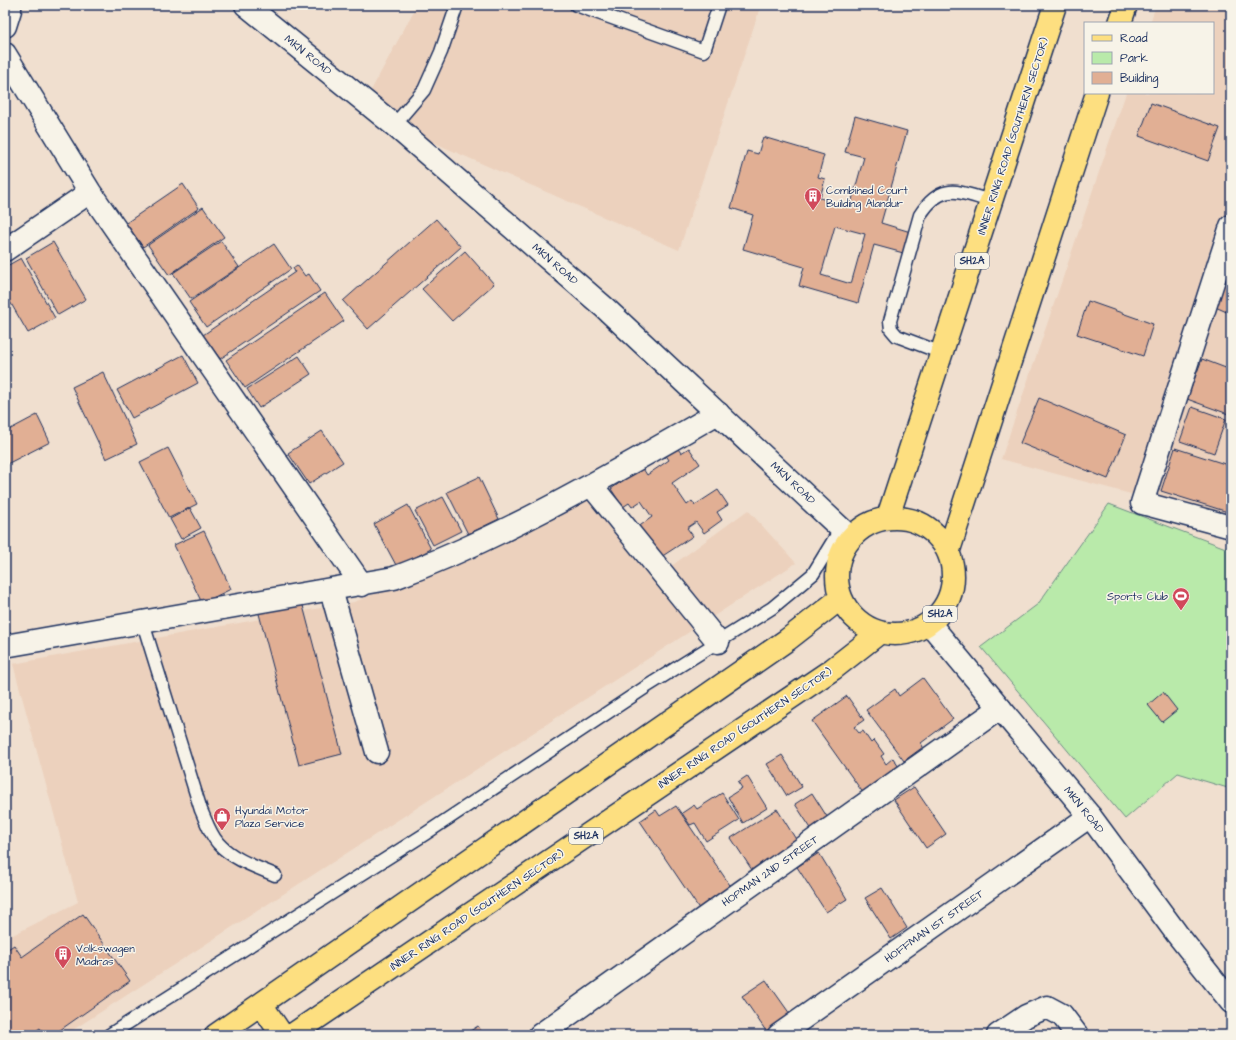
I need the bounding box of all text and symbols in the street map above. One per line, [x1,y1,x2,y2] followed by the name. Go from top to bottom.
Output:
[1084,22,1214,94] legend
[1120,30,1148,47] text: Road
[281,31,335,79] street label: MKN ROAD
[974,35,1052,237] street label: INNER RING ROAD (SOUTHERN SECTOR)
[1120,50,1148,67] text: Park
[1120,70,1158,88] text: Building
[826,183,909,212] place label: Combined Court Building Alandur
[803,186,823,211] building icon: Combined Court Building Alandur
[529,240,581,288] street label: MKN ROAD
[955,253,989,269] road number: SH2A
[767,458,819,508] street label: MKN ROAD
[1171,586,1191,611] sports icon: Sports Club
[1107,589,1168,604] place label: Sports Club
[923,606,957,622] road number: SH2A
[655,664,835,792] street label: INNER RING ROAD (SOUTHERN SECTOR)
[1060,783,1108,837] street label: MKN ROAD
[235,803,308,831] place label: Hyundai Motor Plaza Service
[212,806,232,831] shop icon: Hyundai Motor Plaza Service
[569,828,603,844] road number: SH2A
[719,832,821,910] street label: HOPMAN 2ND STREET
[387,846,567,974] street label: INNER RING ROAD (SOUTHERN SECTOR)
[881,886,987,966] street label: HOFFMAN 1ST STREET
[76,941,135,969] place label: Volkswagen Madras
[53,944,73,969] building icon: Volkswagen Madras

